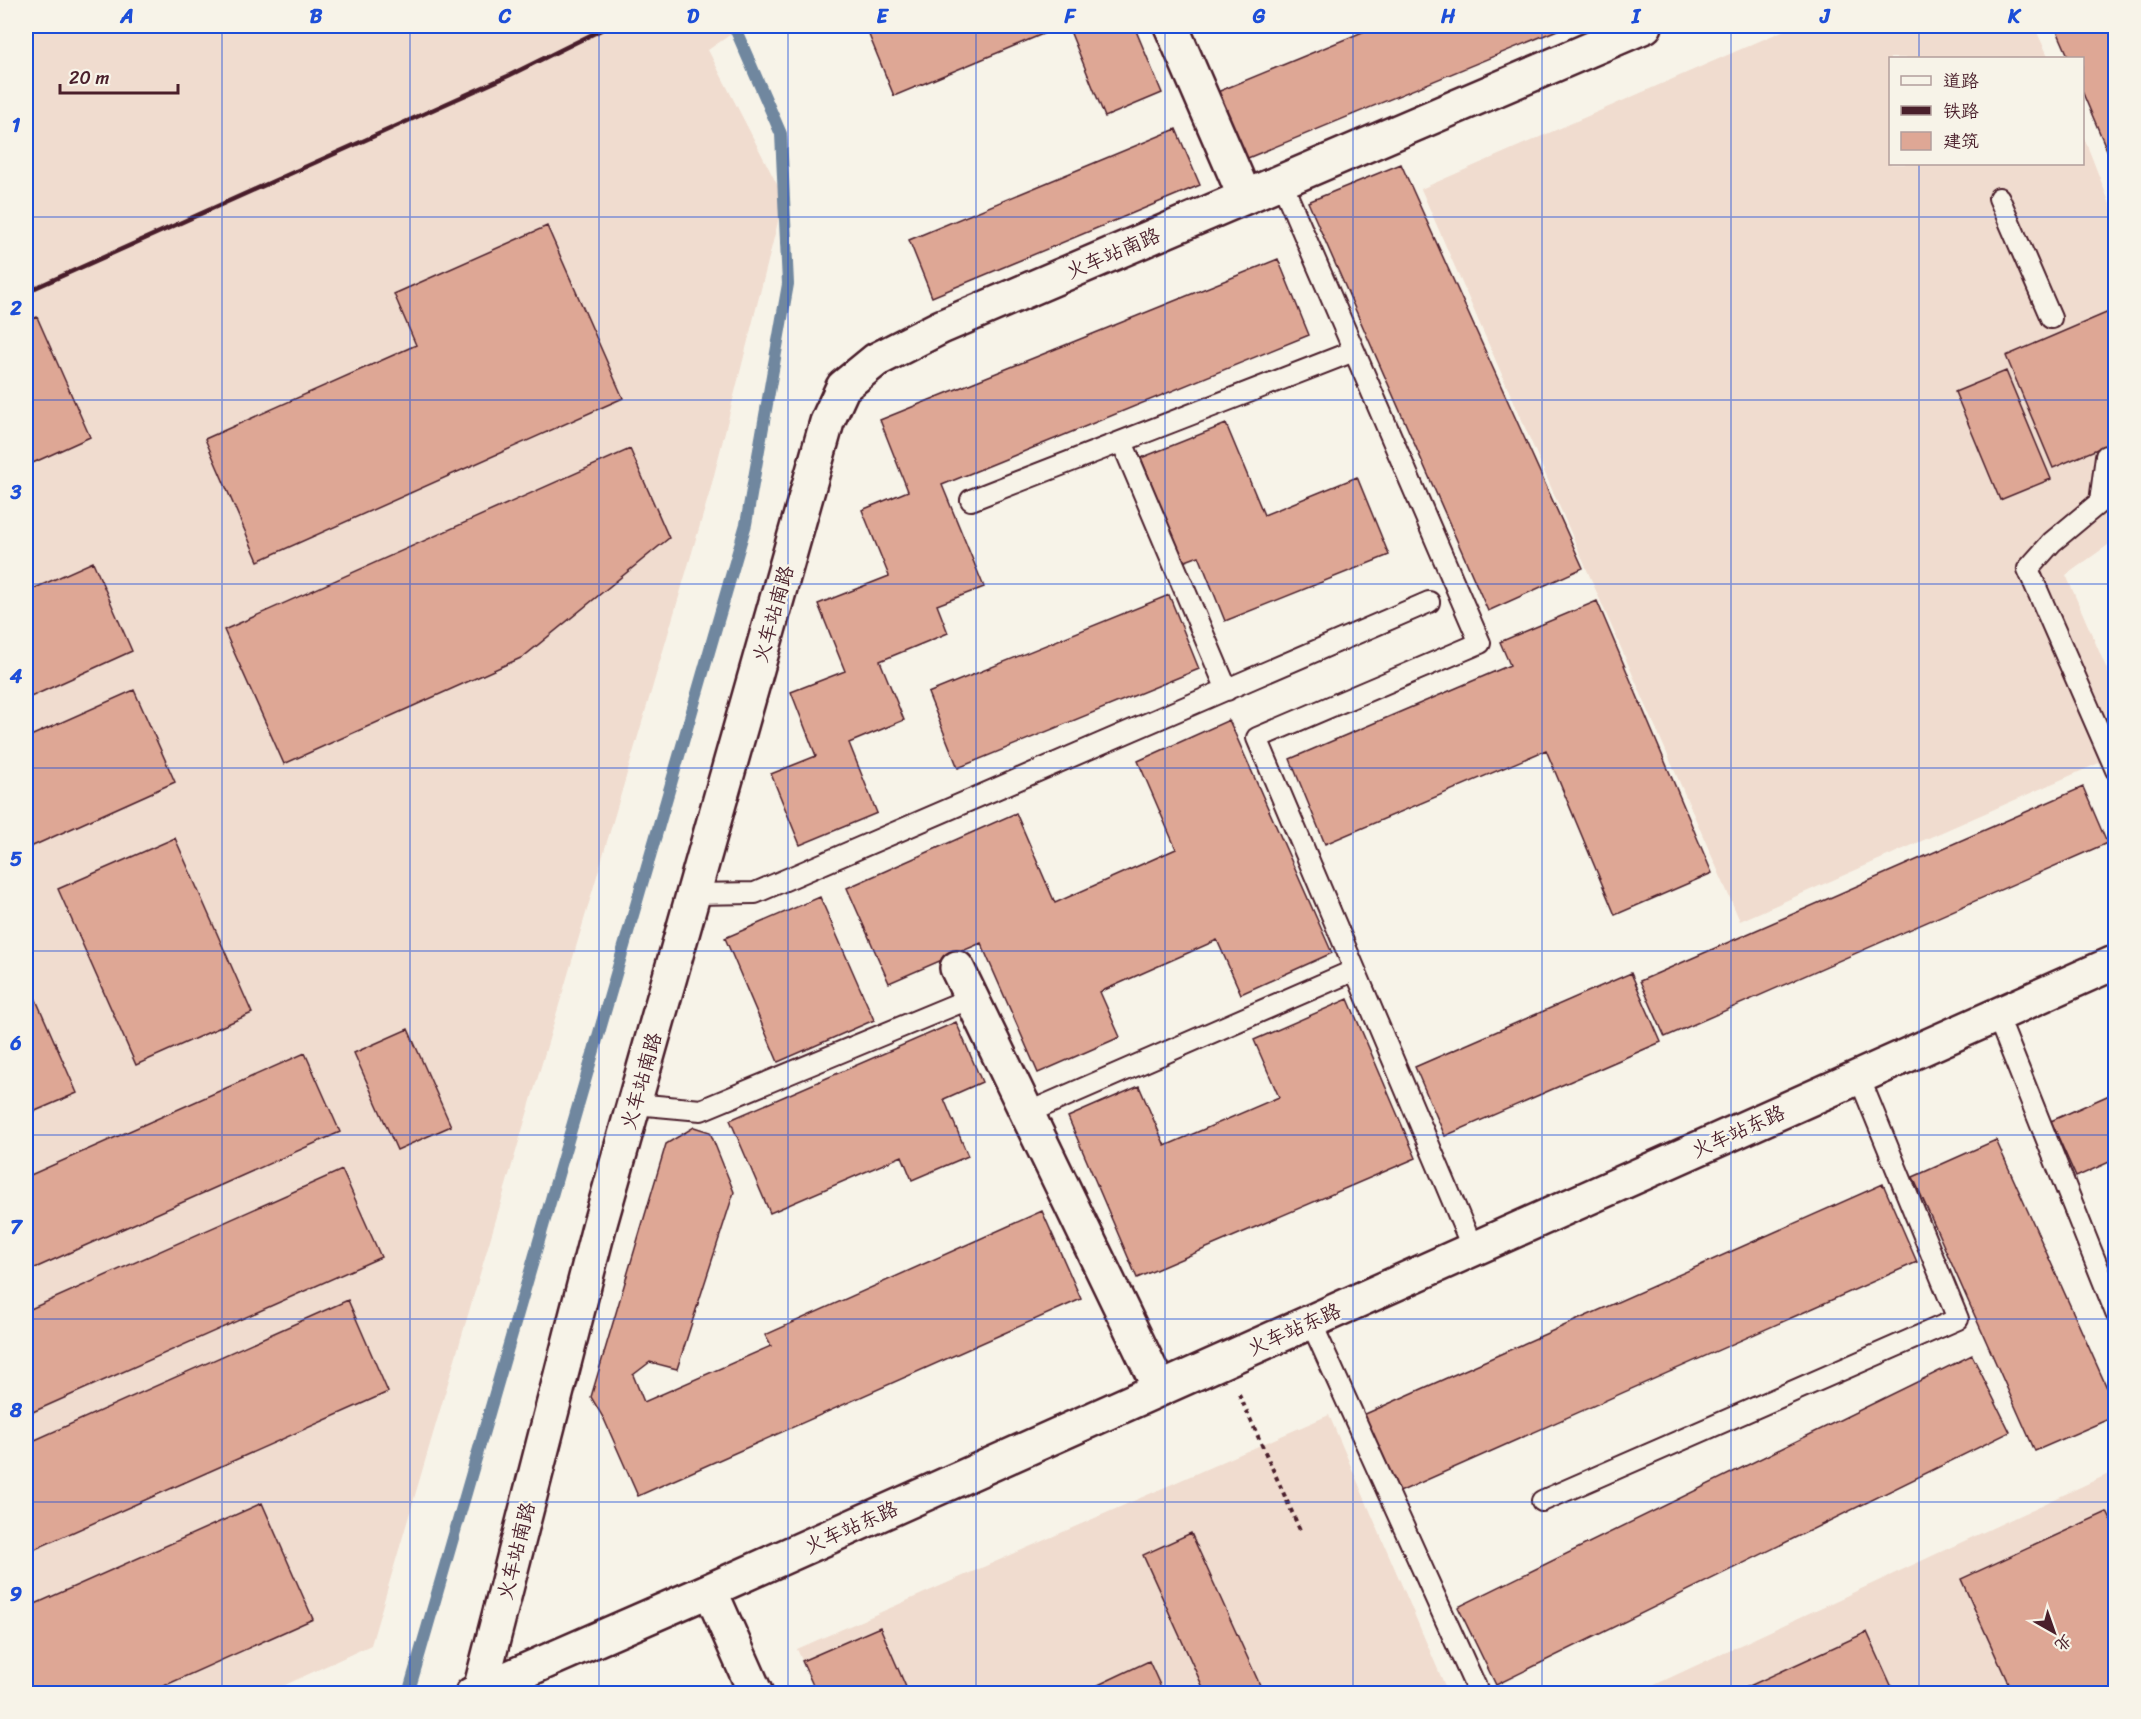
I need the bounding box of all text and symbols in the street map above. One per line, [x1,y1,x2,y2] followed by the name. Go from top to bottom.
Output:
[119,0,134,34] text: A
[310,0,323,34] text: B
[498,0,512,34] text: C
[687,0,700,34] text: D
[876,0,889,34] text: E
[1064,0,1077,34] text: F
[1252,0,1266,34] text: G
[1440,0,1456,34] text: H
[1631,0,1642,34] text: I
[1819,0,1831,34] text: J
[2007,0,2022,34] text: K
[60,57,178,95] scale bar
[1889,57,2084,165] legend
[69,62,109,94] text: 20 m
[1943,65,1979,97] text: 道路
[1943,95,1979,127] text: 铁路
[12,108,21,143] text: 1
[1943,125,1979,157] text: 建筑
[1060,217,1167,289] street label: 火车站南路
[9,291,22,326] text: 2
[10,475,22,510] text: 3
[743,560,804,667] street label: 火车站南路
[9,659,23,694] text: 4
[10,842,22,877] text: 5
[9,1026,22,1061] text: 6
[611,1027,672,1134] street label: 火车站南路
[1685,1095,1792,1168] street label: 火车站东路
[10,1210,23,1245] text: 7
[1241,1293,1348,1366] street label: 火车站东路
[9,1393,23,1428] text: 8
[798,1491,905,1564] street label: 火车站东路
[487,1497,546,1604] street label: 火车站南路
[10,1577,22,1612] text: 9
[2024,1602,2084,1662] north arrow
[2048,1627,2079,1659] text: 北

